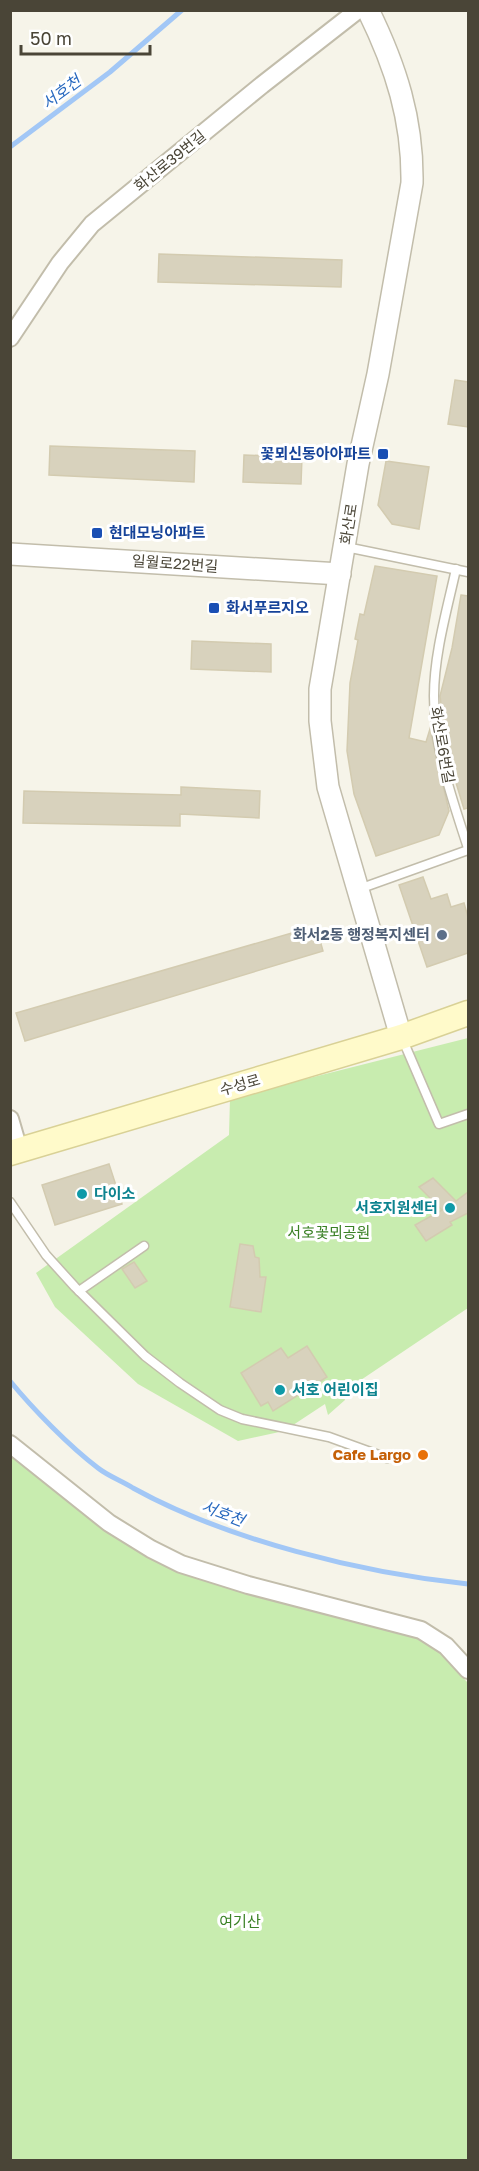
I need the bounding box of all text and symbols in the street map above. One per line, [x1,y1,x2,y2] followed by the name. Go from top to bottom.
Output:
[21,18,150,56] scale bar
[30,27,72,49] text: 50 m
[37,69,86,113] water label: 서호천
[130,126,209,195] street label: 화산로39번길
[261,444,371,462] place label: 꽃뫼신동아아파트
[376,447,390,461] marker: 꽃뫼신동아아파트
[336,502,360,546] street label: 화산로
[109,523,206,541] place label: 현대모닝아파트
[90,526,104,540] marker: 현대모닝아파트
[131,551,219,575] street label: 일월로22번길
[226,598,309,616] place label: 화서푸르지오
[207,601,221,615] marker: 화서푸르지오
[427,705,459,785] street label: 화산로6번길
[293,925,430,943] place label: 화서2동 행정복지센터
[435,928,449,942] marker: 화서2동 행정복지센터
[217,1070,262,1098] street label: 수성로
[94,1184,136,1202] place label: 다이소
[75,1187,89,1201] marker: 다이소
[355,1198,438,1216] place label: 서호지원센터
[443,1201,457,1215] marker: 서호지원센터
[288,1223,370,1241] park label: 서호꽃뫼공원
[292,1380,379,1398] place label: 서호 어린이집
[273,1383,287,1397] marker: 서호 어린이집
[332,1445,411,1463] place label: Cafe Largo
[416,1448,430,1462] marker: Cafe Largo
[199,1496,249,1531] water label: 서호천
[219,1912,261,1930] park label: 여기산

